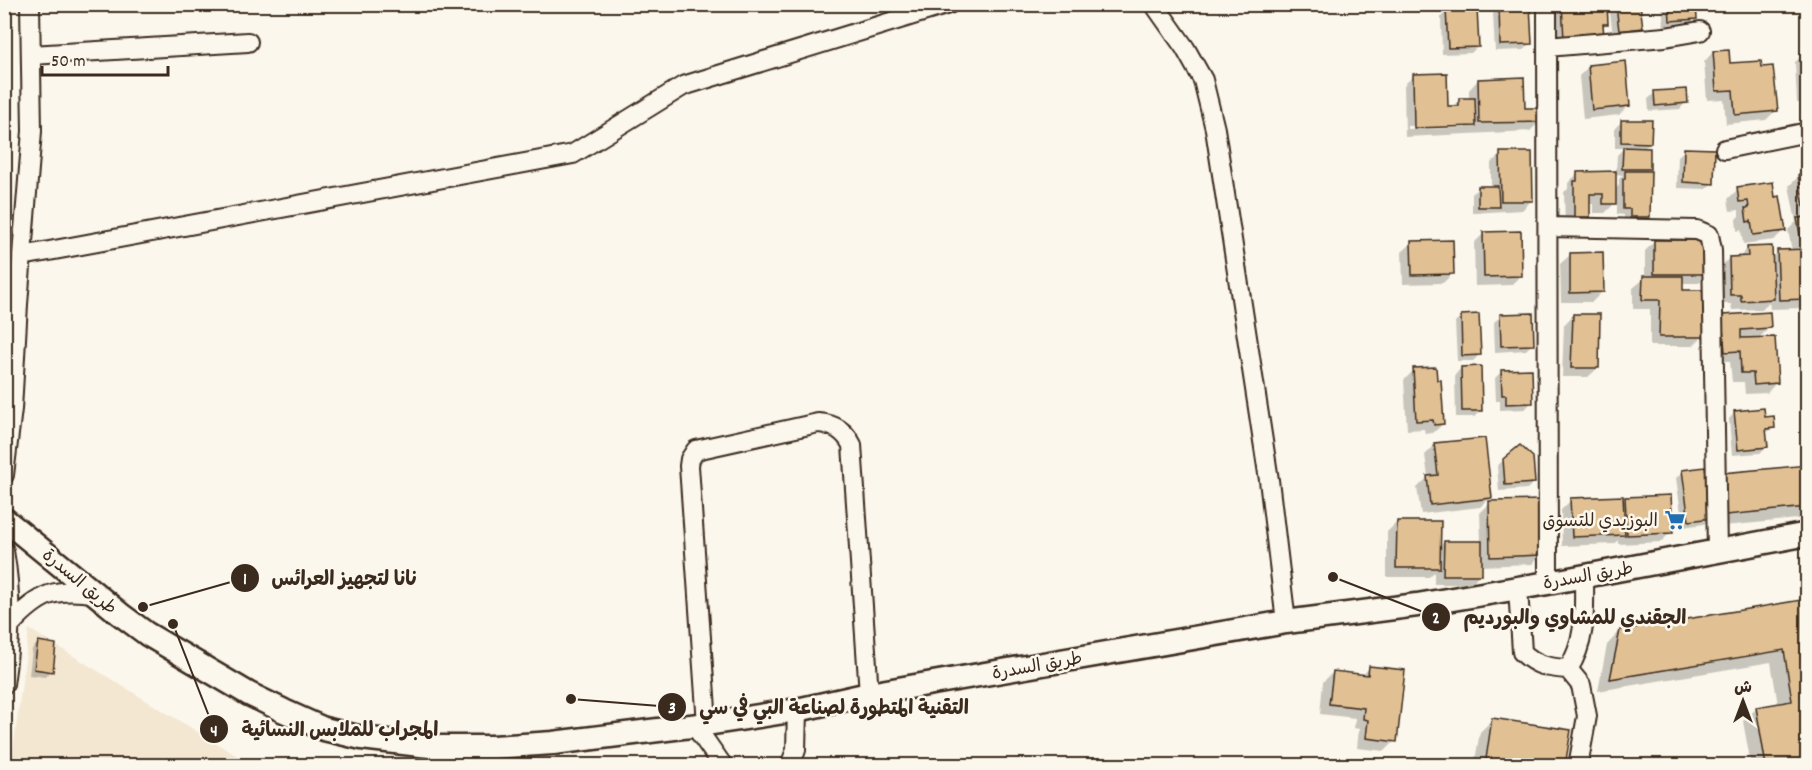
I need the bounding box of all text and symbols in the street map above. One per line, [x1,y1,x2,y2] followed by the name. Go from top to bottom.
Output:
[42,39,168,77] scale bar
[51,50,86,75] text: 50 m
[1663,508,1687,532] supermarket icon: البوزيدي للتسوق
[1543,510,1658,535] place label: البوزيدي للتسوق
[35,544,121,622] street label: طريق السدرة
[1541,557,1636,598] street label: طريق السدرة
[230,559,431,597] callout: نانا لتجهيز العرائس
[271,567,419,595] text: نانا لتجهيز العرائس
[243,568,247,593] text: 1
[1421,598,1698,636] callout: الجقندي للمشاوي والبورديم
[1464,606,1686,634] text: الجقندي للمشاوي والبورديم
[1432,607,1440,632] text: 2
[990,647,1085,688] street label: طريق السدرة
[1713,671,1773,731] north arrow
[1734,677,1752,700] text: ش
[657,688,980,726] callout: التقنية المتطورة لصناعة البي في سي
[699,693,969,725] text: التقنية المتطورة لصناعة البي في سي
[668,697,676,722] text: 3
[199,710,450,748] callout: المجراب للملابس النسائية
[242,718,438,746] text: المجراب للملابس النسائية
[210,720,218,745] text: 4

